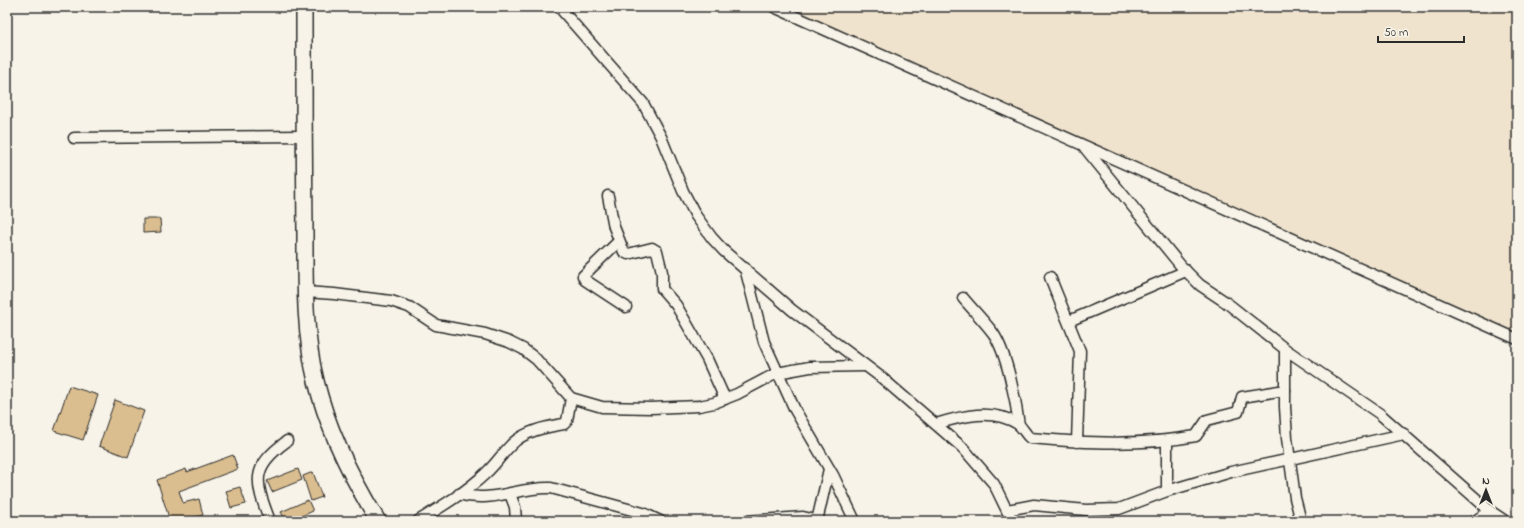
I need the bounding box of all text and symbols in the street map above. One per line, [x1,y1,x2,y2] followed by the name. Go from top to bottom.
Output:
[1378,18,1464,44] scale bar
[1384,24,1408,42] text: 50 m
[1466,470,1506,510] north arrow
[1482,473,1490,489] text: N

